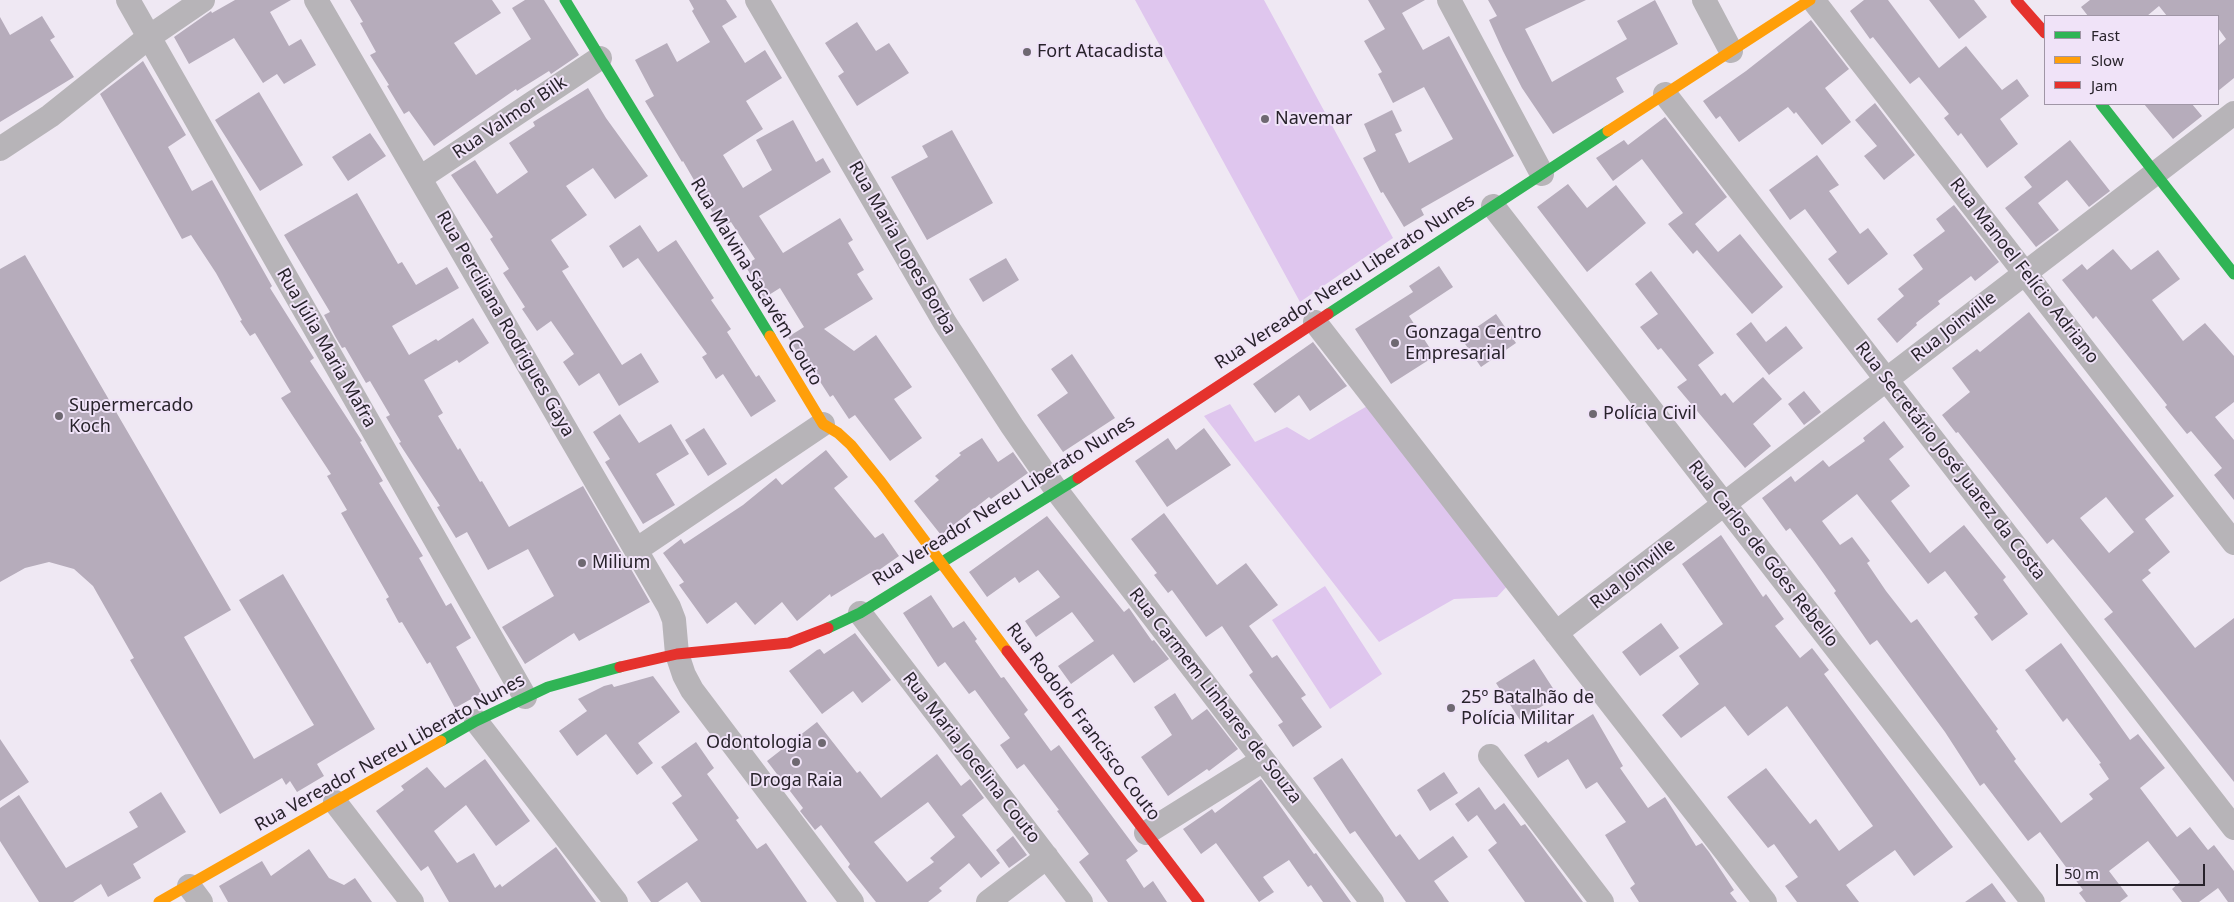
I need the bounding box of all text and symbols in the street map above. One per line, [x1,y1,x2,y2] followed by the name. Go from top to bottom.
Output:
[2044,15,2219,105] legend
[2091,25,2120,45] text: Fast
[1037,41,1164,63] place label: Fort Atacadista
[1021,46,1033,58] marker: Fort Atacadista
[2091,50,2124,70] text: Slow
[449,72,571,164] street label: Rua Valmor Bilk
[2091,75,2118,95] text: Jam
[1275,108,1352,130] place label: Navemar
[1259,113,1271,125] marker: Navemar
[844,158,960,338] street label: Rua Maria Lopes Borba
[685,174,827,390] street label: Rua Malvina Sacavém Couto
[1945,174,2103,368] street label: Rua Manoel Felício Adriano
[1211,190,1479,374] street label: Rua Vereador Nereu Liberato Nunes
[431,207,579,441] street label: Rua Perciliana Rodrigues Gaya
[272,265,380,431] street label: Rua Júlia Maria Mafra
[1907,287,2001,367] street label: Rua Joinville
[1405,322,1542,364] place label: Gonzaga Centro Empresarial
[1389,337,1401,349] marker: Gonzaga Centro Empresarial
[1850,338,2050,584] street label: Rua Secretário José Juarez da Costa
[69,395,193,438] place label: Supermercado Koch
[1603,403,1697,425] place label: Polícia Civil
[1587,408,1599,420] marker: Polícia Civil
[53,410,65,422] marker: Supermercado Koch
[869,411,1139,591] street label: Rua Vereador Nereu Liberato Nunes
[1683,456,1843,652] street label: Rua Carlos de Góes Rebello
[1586,534,1680,614] street label: Rua Joinville
[592,552,650,574] place label: Milium
[576,557,588,569] marker: Milium
[1124,584,1306,808] street label: Rua Carmem Linhares de Souza
[1002,619,1164,825] street label: Rua Rodolfo Francisco Couto
[898,668,1044,848] street label: Rua Maria Jocelina Couto
[251,670,529,836] street label: Rua Vereador Nereu Liberato Nunes
[1461,687,1594,730] place label: 25º Batalhão de Polícia Militar
[1445,702,1457,714] marker: 25º Batalhão de Polícia Militar
[706,732,812,754] place label: Odontologia
[816,737,828,749] marker: Odontologia
[790,756,802,768] marker: Droga Raia
[750,770,842,792] place label: Droga Raia
[2059,854,2208,886] scale bar
[2064,863,2099,883] text: 50 m

